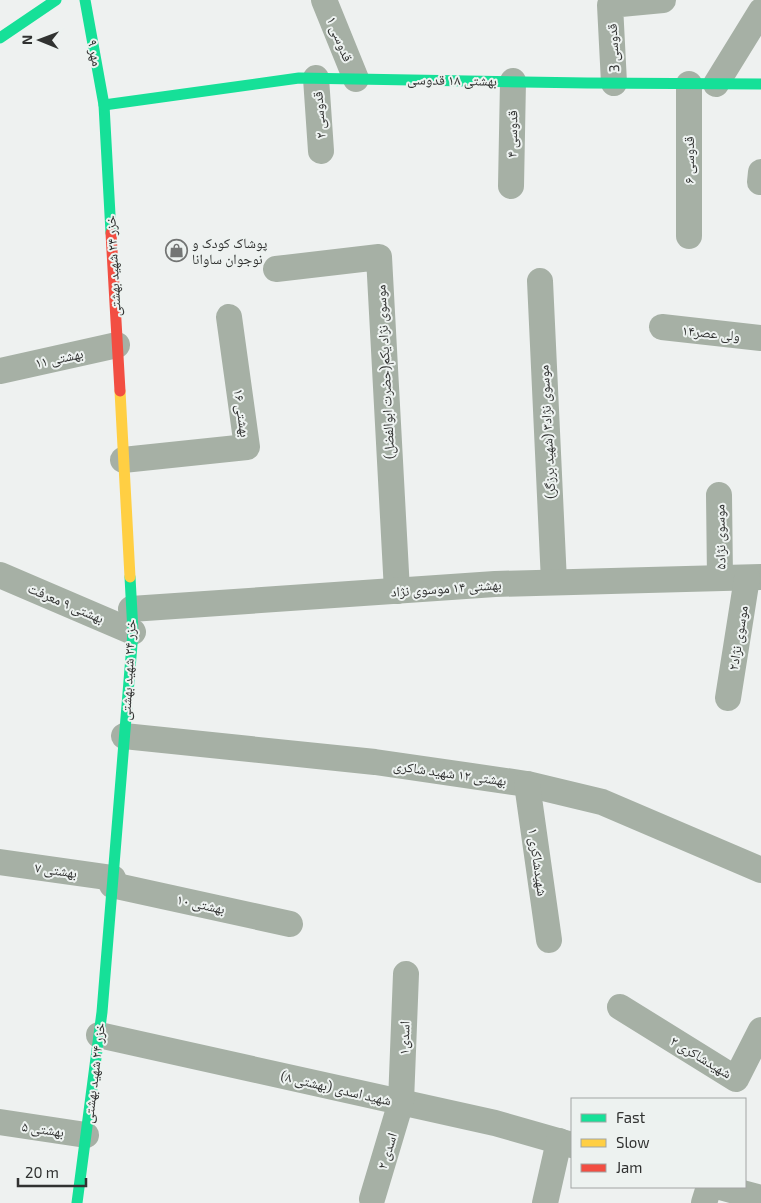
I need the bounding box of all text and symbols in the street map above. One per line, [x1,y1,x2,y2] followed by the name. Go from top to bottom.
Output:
[323,14,357,64] street label: قدوسی ۱
[15,15,65,65] north arrow
[603,23,623,73] street label: قدوسی 3
[18,35,35,45] text: N
[84,38,106,68] street label: مهر ۹
[407,70,497,90] street label: بهشتی ۱۸ قدوسی
[308,91,330,139] street label: قدوسی ۲
[503,110,521,158] street label: قدوسی ۴
[680,136,698,184] street label: قدوسی ۶
[101,215,125,317] street label: خزر ۲۴ شهید بهشتی
[192,234,267,268] place label: پوشاک کودک و نوجوان ساوانا
[164,239,188,263] shop icon: پوشاک کودک و نوجوان ساوانا
[371,284,400,460] street label: موسوی نژاد یکم(حضرت ابوالفضل)
[681,321,741,345] street label: ولی عصر۱۴
[33,344,85,372] street label: بهشتی ۱۱
[534,364,560,500] street label: موسوی نژاد۳ (شهید برزگر)
[230,388,254,439] street label: بهشتی ۱۶
[710,504,730,570] street label: موسوی نژاد۵
[390,575,502,601] street label: بهشتی ۱۴ موسوی نژاد
[25,579,107,627] street label: بهشتی ۹ معرفت
[724,604,752,672] street label: موسوی نژاد۲
[116,619,140,721] street label: خزر ۲۴ شهید بهشتی
[392,756,508,790] street label: بهشتی ۱۲ شهید شاکری
[524,827,552,897] street label: شهیدشاکری ۱
[34,858,78,882] street label: بهشتی ۷
[175,890,227,918] street label: بهشتی ۱۰
[394,1021,414,1055] street label: اسدی۱
[79,1022,109,1124] street label: خزر ۲۴ شهید بهشتی
[667,1032,735,1082] street label: شهیدشاکری ۲
[279,1067,393,1109] street label: شهید اسدی (بهشتی ۸)
[571,1098,746,1188] legend
[616,1108,646,1126] text: Fast
[21,1117,65,1141] street label: بهشتی ۵
[373,1131,401,1171] street label: اسدی ۲
[616,1133,650,1151] text: Slow
[18,1156,85,1188] scale bar
[616,1158,642,1176] text: Jam
[25,1163,59,1181] text: 20 m

